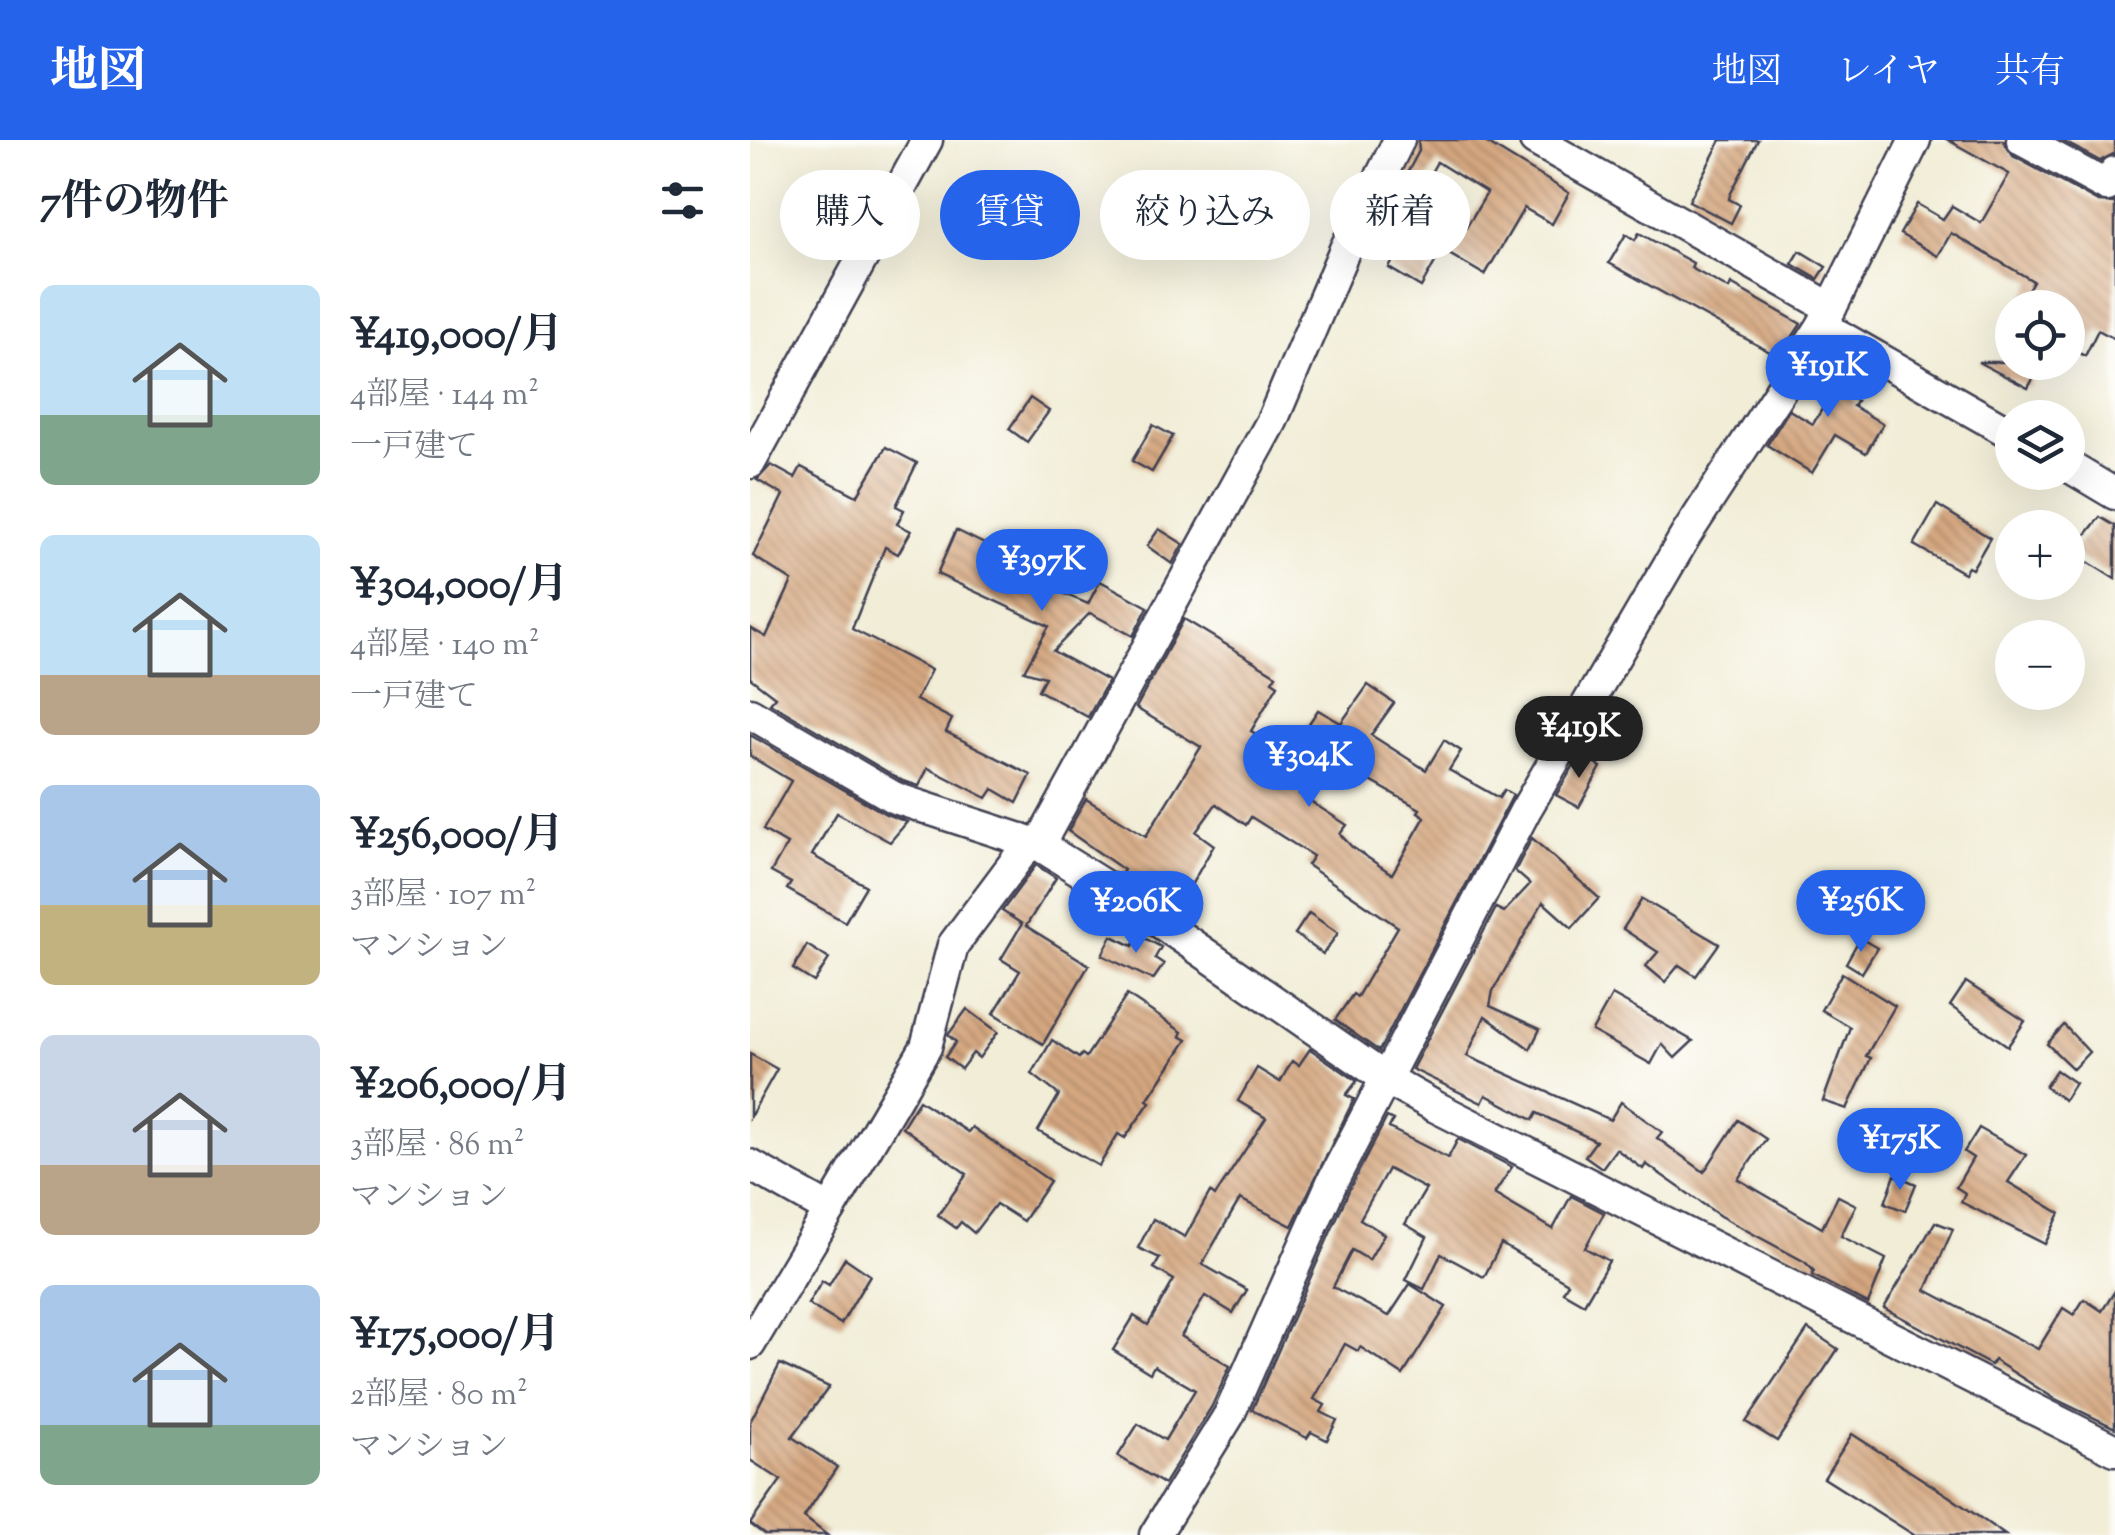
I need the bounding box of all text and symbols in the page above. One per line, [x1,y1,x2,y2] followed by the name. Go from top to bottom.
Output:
[50,40,146,109] text: 地図
[1712,48,1782,99] text: 地図
[1837,48,1940,99] text: レイヤ
[1995,48,2065,99] text: 共有
[780,170,920,260] chip: 購入
[940,170,1080,260] chip: 賃貸
[1100,170,1310,260] chip: 絞り込み
[1330,170,1470,260] chip: 新着
[655,173,710,228] icon: filters
[40,174,229,234] text: 7件の物件
[1995,290,2085,710] map controls
[1995,290,2085,380] button: locate
[350,307,563,367] text: ¥419,000/月
[120,325,240,445] icon: home
[1758,335,1898,420] pin: ¥191K
[1788,344,1868,390] text: ¥191K
[350,373,539,419] text: 4部屋 · 144 m²
[1995,400,2085,490] button: layers
[350,425,478,471] text: 一戸建て
[1995,510,2085,600] button: +
[972,529,1112,614] pin: ¥397K
[998,538,1086,584] text: ¥397K
[350,557,568,617] text: ¥304,000/月
[120,575,240,695] icon: home
[1995,620,2085,710] button: −
[350,623,540,669] text: 4部屋 · 140 m²
[350,675,478,721] text: 一戸建て
[1509,696,1649,781] pin: ¥419K
[1537,705,1621,751] text: ¥419K
[1239,725,1379,810] pin: ¥304K
[1265,734,1353,780] text: ¥304K
[350,807,564,867] text: ¥256,000/月
[120,825,240,945] icon: home
[1791,870,1931,955] pin: ¥256K
[1066,871,1206,956] pin: ¥206K
[350,873,536,919] text: 3部屋 · 107 m²
[1818,879,1904,925] text: ¥256K
[1090,880,1182,926] text: ¥206K
[350,925,509,971] text: マンション
[350,1057,572,1117] text: ¥206,000/月
[120,1075,240,1195] icon: home
[1830,1108,1970,1193] pin: ¥175K
[1859,1117,1941,1163] text: ¥175K
[350,1123,525,1169] text: 3部屋 · 86 m²
[350,1175,509,1221] text: マンション
[350,1307,560,1367] text: ¥175,000/月
[120,1325,240,1445] icon: home
[350,1373,528,1419] text: 2部屋 · 80 m²
[350,1425,509,1471] text: マンション

